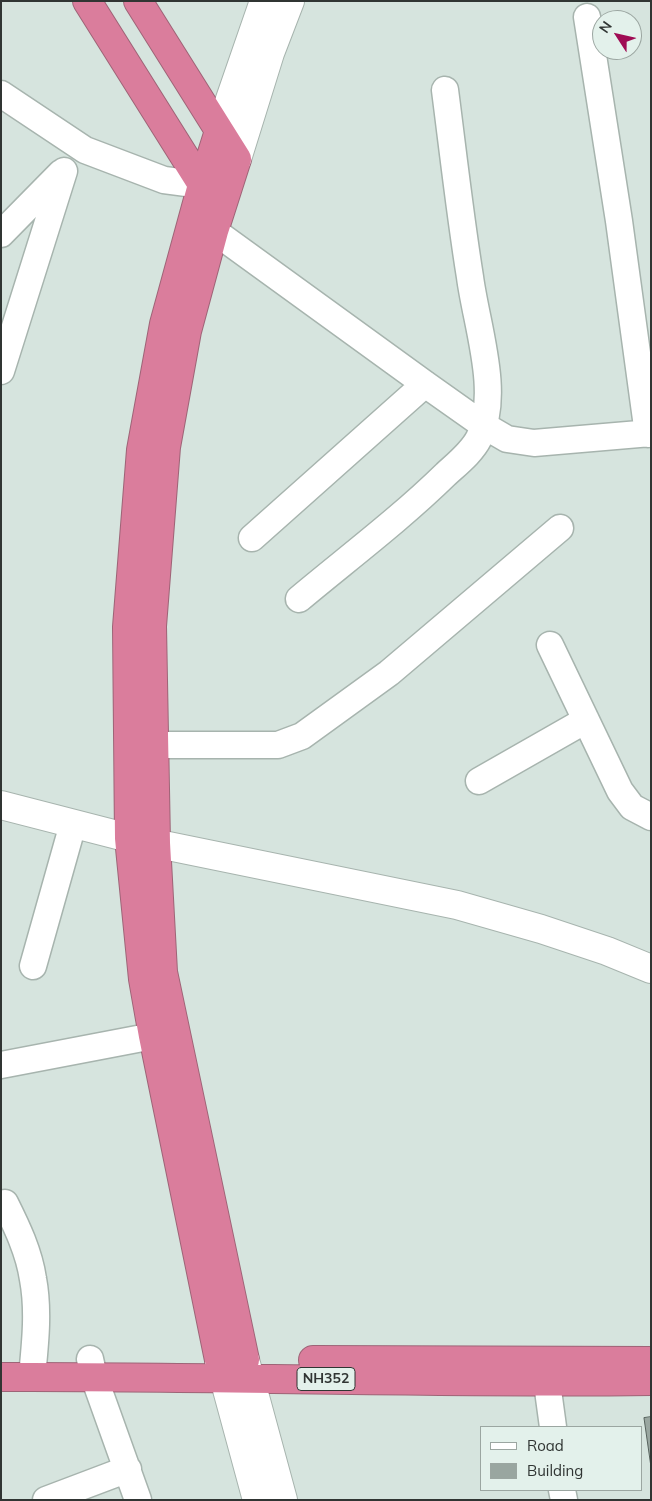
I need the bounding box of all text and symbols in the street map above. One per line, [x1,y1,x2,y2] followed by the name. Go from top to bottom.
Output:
[592,10,642,60] north arrow
[595,17,616,36] text: N
[297,1368,355,1390] road number: NH352
[480,1426,642,1491] legend
[527,1436,564,1455] text: Road
[527,1461,583,1480] text: Building

